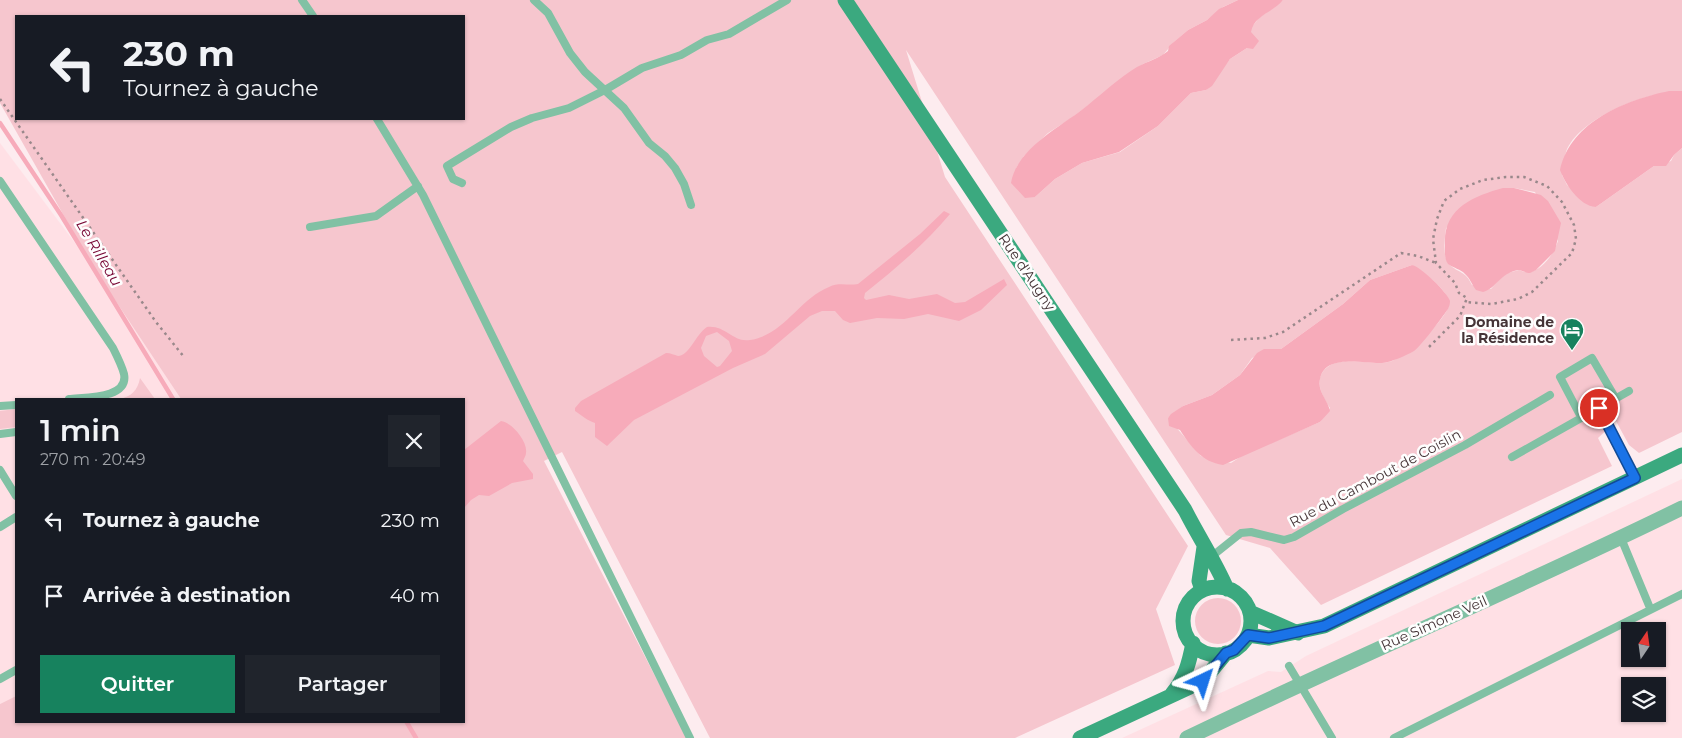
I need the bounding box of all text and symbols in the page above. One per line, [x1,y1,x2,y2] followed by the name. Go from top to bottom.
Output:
[123,32,235,75] text: 230 m
[40,35,105,100] icon: left
[123,75,319,102] text: Tournez à gauche
[72,216,127,289] water label: Le Rilleau
[995,230,1060,314] street label: Rue d'Augny
[1461,313,1554,347] place label: Domaine de la Résidence
[1559,317,1585,351] hotel icon: Domaine de la Résidence
[1578,387,1620,429] pin
[1585,394,1613,422] icon: arrive
[40,412,121,449] text: 1 min
[388,415,440,467] button: close
[1286,425,1464,531] street label: Rue du Cambout de Coislin
[40,450,146,469] text: 270 m · 20:49
[40,507,68,535] icon: left
[83,509,260,532] text: Tournez à gauche
[381,509,440,532] text: 230 m
[40,582,68,610] icon: arrive
[83,584,291,607] text: Arrivée à destination
[390,584,440,607] text: 40 m
[1378,592,1490,654] street label: Rue Simone Veil
[1621,622,1666,668] north arrow
[1621,622,1666,722] map controls
[1176,654,1228,706] position arrow
[40,655,235,713] button: Quitter
[245,655,440,713] button: Partager
[1621,677,1666,722] button: layers

